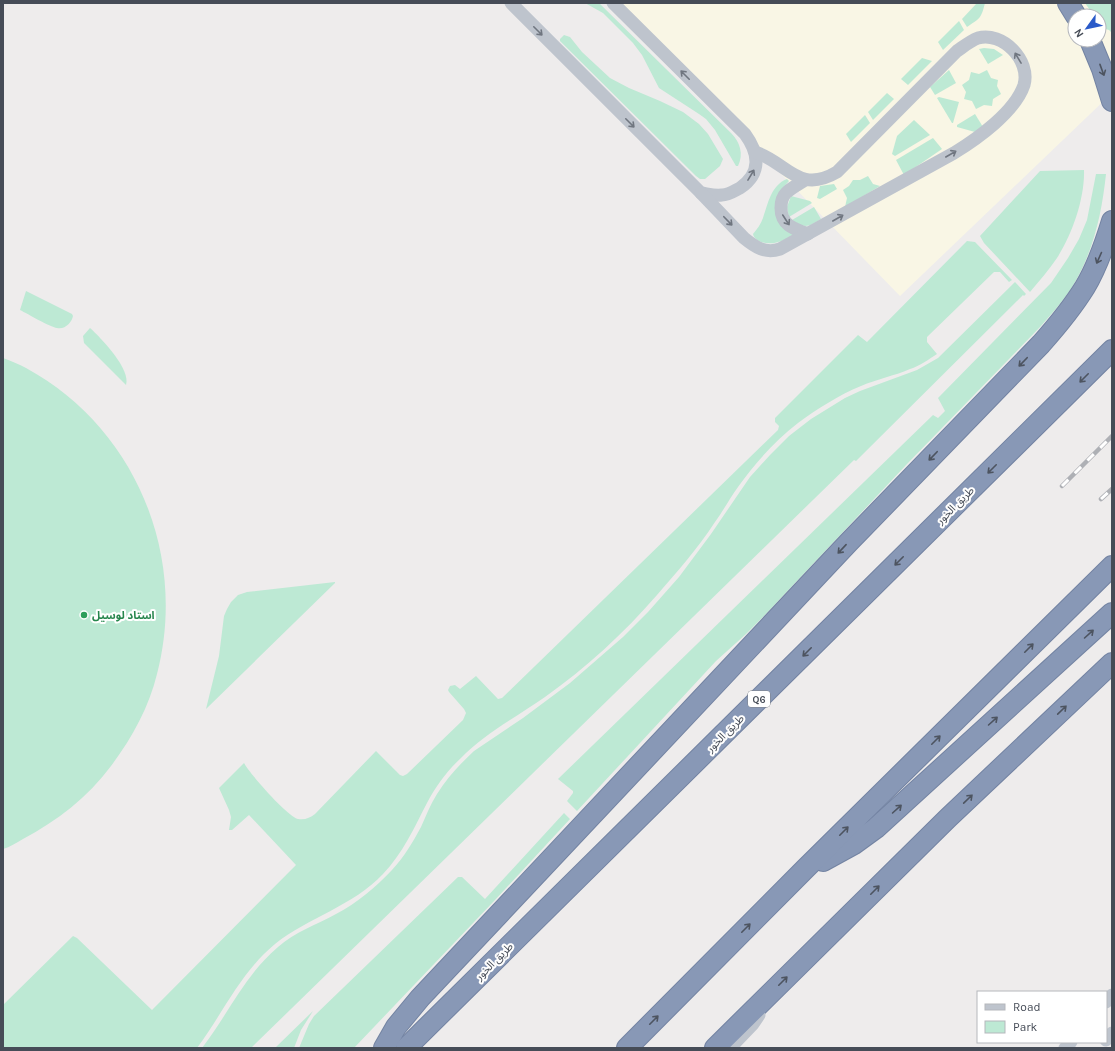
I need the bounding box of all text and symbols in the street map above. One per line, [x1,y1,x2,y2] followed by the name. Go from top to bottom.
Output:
[1067,8,1107,48] north arrow
[533,26,543,36] one-way arrow
[1071,26,1087,40] text: N
[1014,52,1022,64] one-way arrow
[1099,63,1106,76] one-way arrow
[680,70,690,80] one-way arrow
[625,118,635,128] one-way arrow
[945,150,957,158] one-way arrow
[747,170,756,181] one-way arrow
[832,213,844,221] one-way arrow
[781,215,790,226] one-way arrow
[723,216,732,226] one-way arrow
[1095,252,1102,264] one-way arrow
[1018,357,1028,367] one-way arrow
[1079,373,1089,383] one-way arrow
[928,451,937,461] one-way arrow
[987,464,997,474] one-way arrow
[933,484,977,528] street label: طريق الخور
[837,544,847,554] one-way arrow
[894,556,904,566] one-way arrow
[92,609,155,622] place label: استاد لوسيل
[79,610,89,620] marker: استاد لوسيل
[1084,629,1094,639] one-way arrow
[1024,643,1034,653] one-way arrow
[802,647,812,657] one-way arrow
[748,691,770,707] road number: Q6
[1057,706,1067,715] one-way arrow
[703,712,747,756] street label: طريق الخور
[988,717,998,726] one-way arrow
[931,735,941,745] one-way arrow
[963,795,973,804] one-way arrow
[892,804,902,814] one-way arrow
[839,826,849,836] one-way arrow
[870,885,880,895] one-way arrow
[741,923,751,933] one-way arrow
[472,940,516,984] street label: طريق الخور
[778,976,788,986] one-way arrow
[977,991,1107,1043] legend
[1013,1000,1041,1014] text: Road
[649,1015,659,1025] one-way arrow
[1013,1020,1038,1034] text: Park

